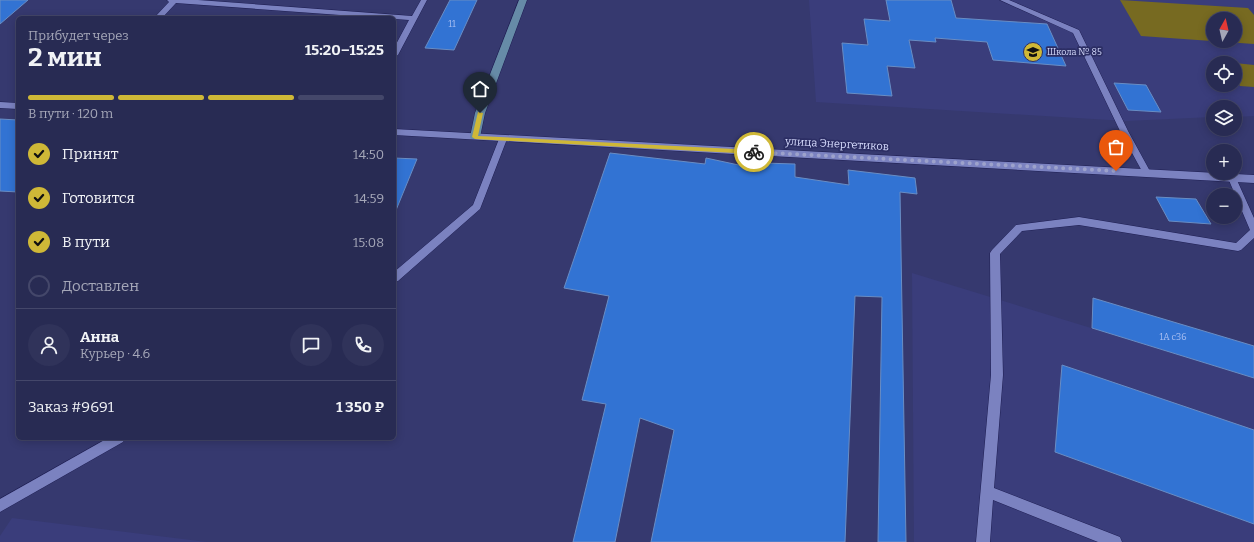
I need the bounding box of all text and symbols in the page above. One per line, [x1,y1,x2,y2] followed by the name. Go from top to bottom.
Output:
[1206,12,1242,48] north arrow
[1206,12,1242,224] map controls
[448,19,456,29] house number: 11
[28,28,129,43] text: Прибудет через
[305,41,384,59] text: 15:20–15:25
[1022,41,1044,63] school or university icon: Школа № 85
[28,42,102,73] text: 2 мин
[1047,47,1102,57] place label: Школа № 85
[1206,56,1242,92] button: locate
[463,72,497,113] pin
[469,78,491,100] icon: home
[1206,100,1242,136] button: layers
[28,106,113,121] text: В пути · 120 m
[1099,130,1133,171] pin
[734,132,774,172] courier
[784,135,889,153] street label: улица Энергетиков
[1105,136,1127,158] icon: bag
[743,141,765,163] icon: bike
[28,143,50,165] icon: check
[1206,144,1242,180] button: +
[62,145,118,163] text: Принят
[353,147,384,162] text: 14:50
[28,187,50,209] icon: check
[1206,188,1242,224] button: −
[62,189,135,207] text: Готовится
[354,191,384,206] text: 14:59
[28,231,50,253] icon: check
[62,233,110,251] text: В пути
[353,235,384,250] text: 15:08
[62,277,139,295] text: Доставлен
[28,324,70,366] button: person
[290,324,332,366] button: chat
[342,324,384,366] button: phone
[80,328,119,346] text: Анна
[1160,332,1186,342] house number: 1А с36
[80,346,150,361] text: Курьер · 4.6
[28,398,114,416] text: Заказ #9691
[336,398,384,416] text: 1 350 ₽

